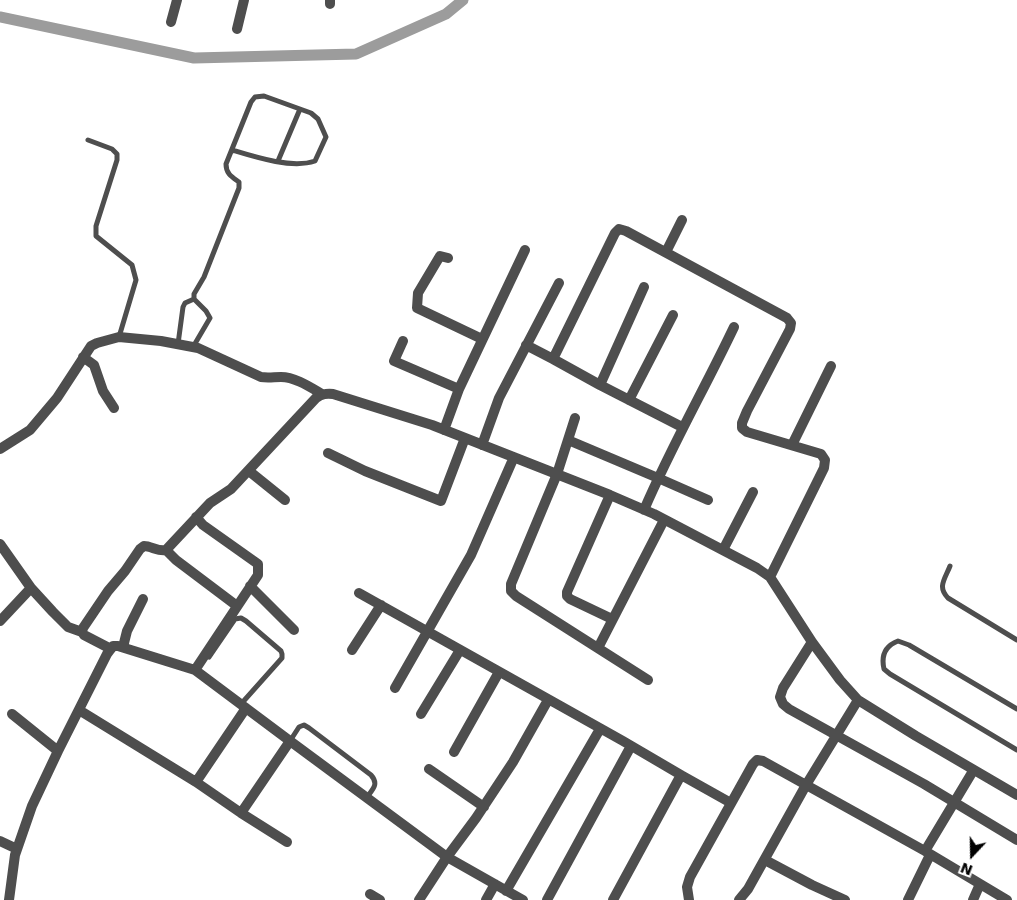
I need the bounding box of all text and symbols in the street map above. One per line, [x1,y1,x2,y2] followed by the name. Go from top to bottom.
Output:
[947,830,997,880] north arrow
[958,859,975,879] text: N

